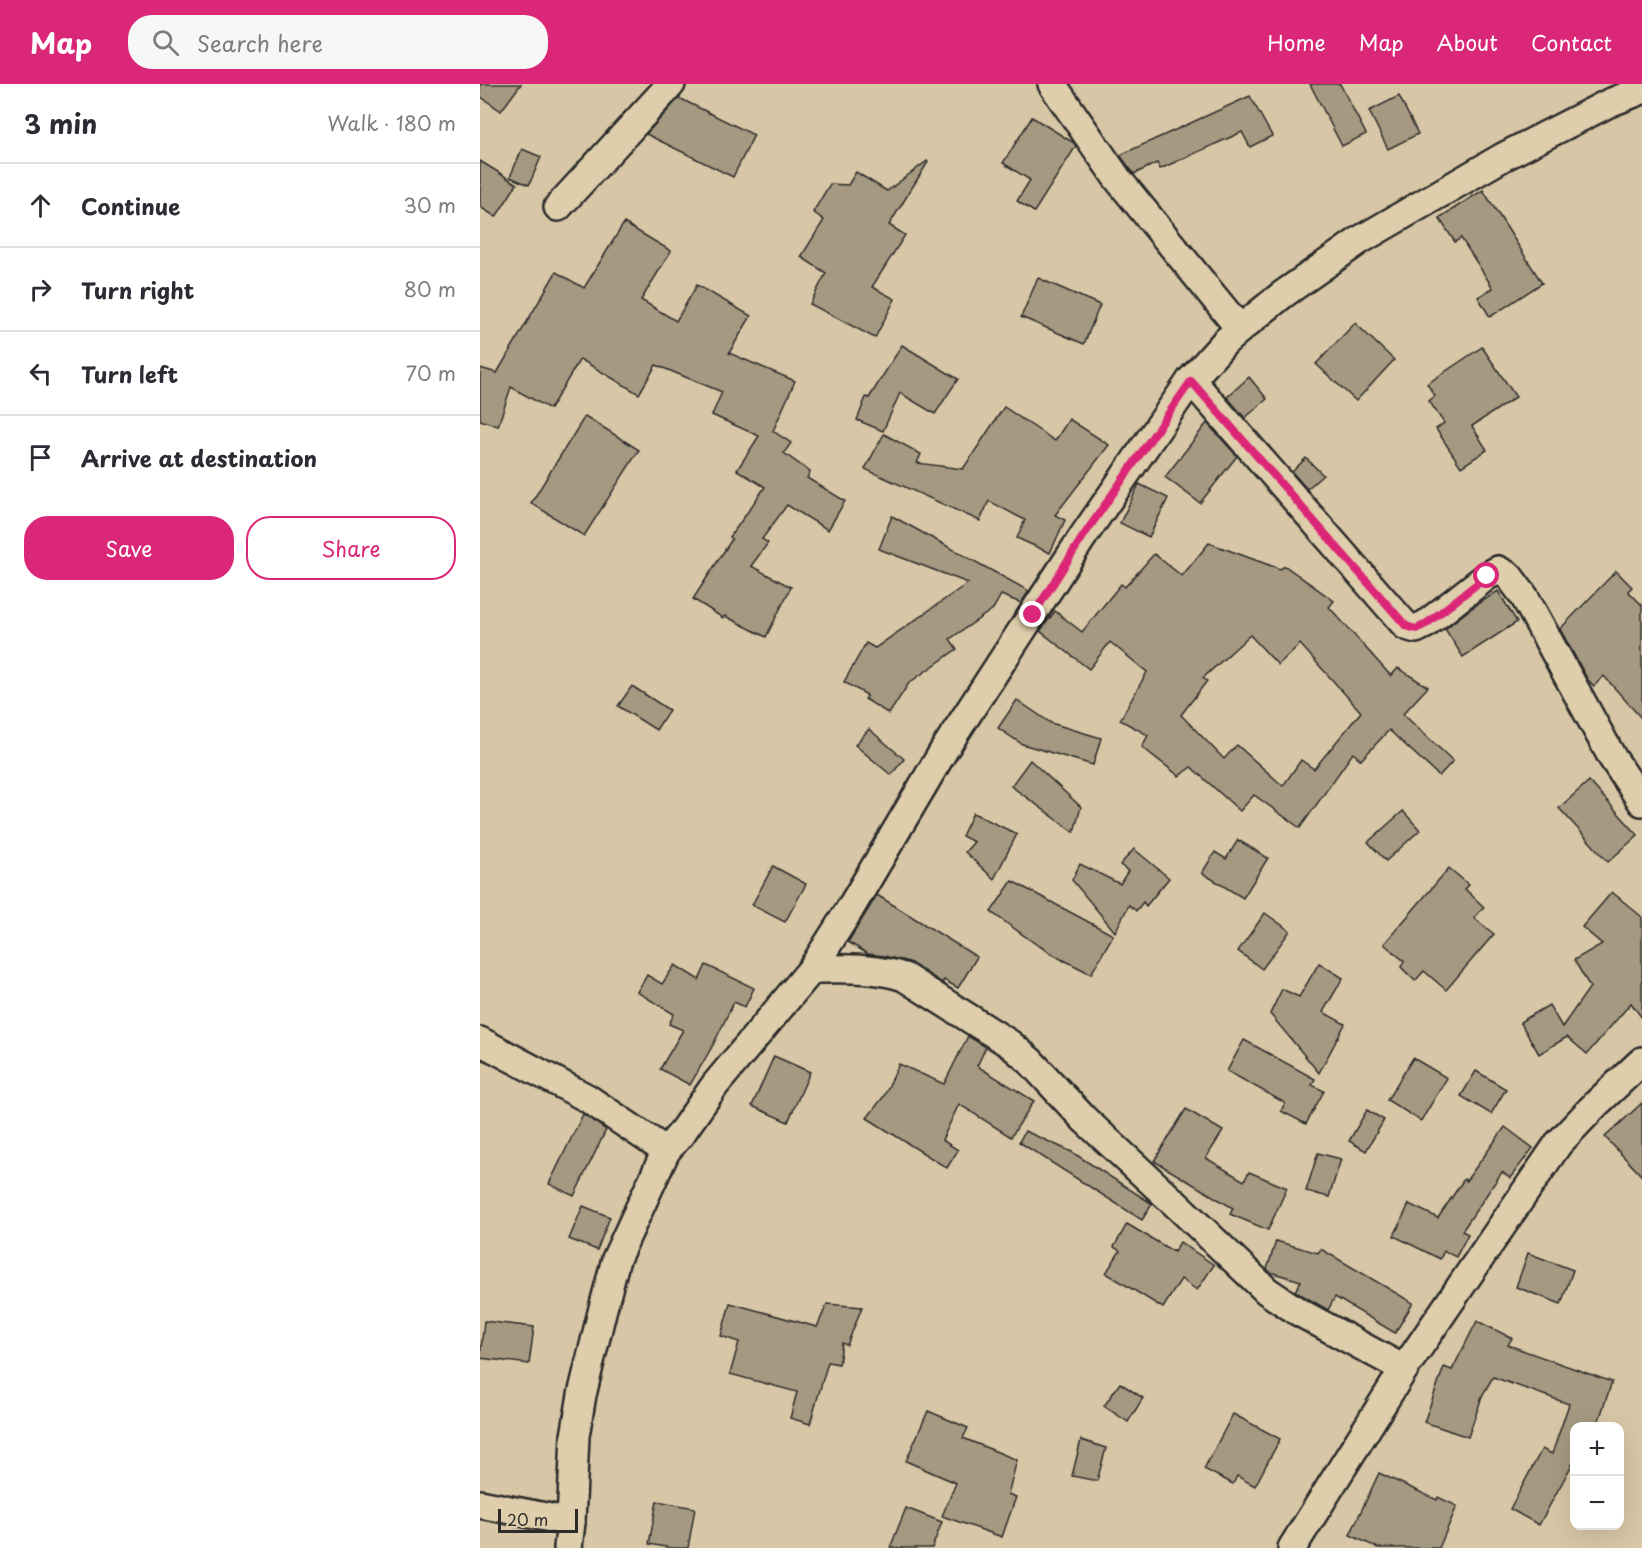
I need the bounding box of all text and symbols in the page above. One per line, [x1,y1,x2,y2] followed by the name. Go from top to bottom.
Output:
[128,15,548,69] search box
[30,21,92,64] text: Map
[149,26,182,59] icon: search
[197,26,323,59] text: Search here
[1267,26,1326,58] text: Home
[1359,26,1404,58] text: Map
[1437,26,1498,58] text: About
[1531,26,1612,58] text: Contact
[24,104,97,143] text: 3 min
[328,108,456,138] text: Walk · 180 m
[24,189,57,222] icon: ahead
[81,189,180,222] text: Continue
[403,190,456,220] text: 30 m
[24,273,57,306] icon: right
[81,273,194,306] text: Turn right
[404,274,456,304] text: 80 m
[24,357,57,390] icon: left
[81,357,178,390] text: Turn left
[406,358,456,388] text: 70 m
[24,441,57,474] icon: arrive
[81,441,317,474] text: Arrive at destination
[24,516,234,580] button: Save
[246,516,456,580] button: Share
[1473,562,1499,588] route start
[1019,601,1045,627] route end
[1570,1422,1624,1530] map controls
[1570,1422,1624,1476] button: +
[1570,1476,1624,1530] button: −
[498,1506,578,1534] scale bar
[507,1507,548,1531] text: 20 m

